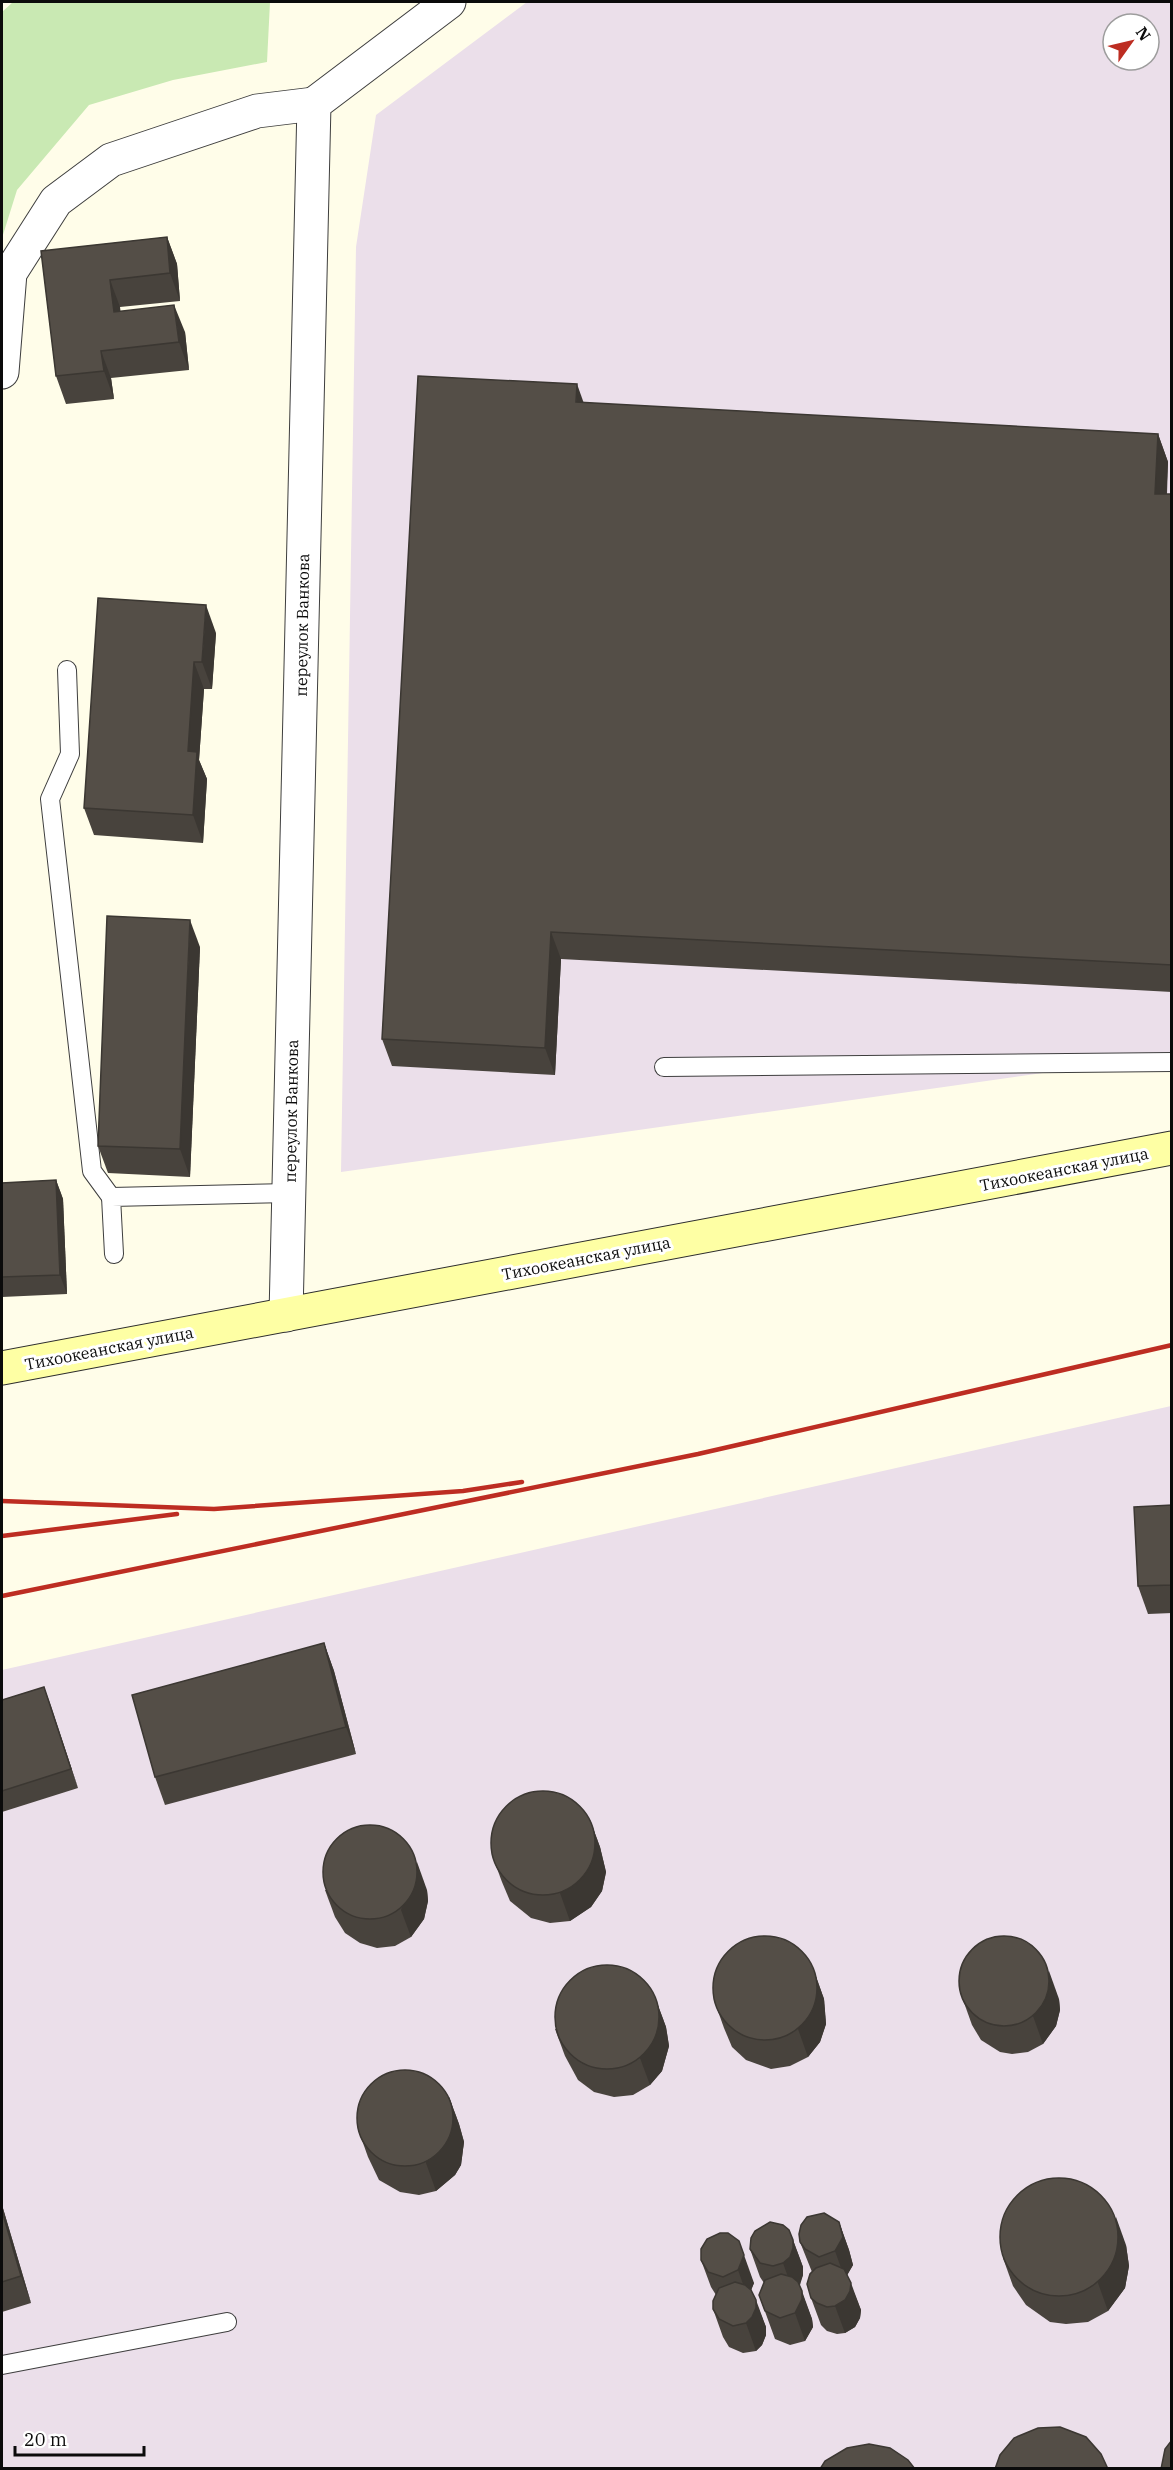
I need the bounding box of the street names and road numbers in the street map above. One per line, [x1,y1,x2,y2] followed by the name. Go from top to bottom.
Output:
[291,553,313,697] street label: переулок Ванкова
[280,1039,302,1183] street label: переулок Ванкова
[978,1143,1150,1195] street label: Тихоокеанская улица
[500,1232,672,1284] street label: Тихоокеанская улица
[23,1322,195,1374] street label: Тихоокеанская улица

